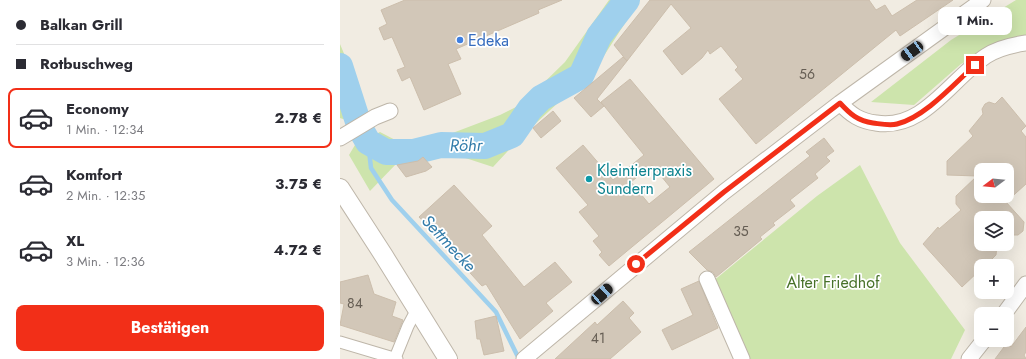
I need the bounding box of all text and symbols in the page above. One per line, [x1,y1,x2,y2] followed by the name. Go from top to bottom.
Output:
[938,7,1012,35] callout: 1 Min.
[956,11,994,30] text: 1 Min.
[40,14,123,36] text: Balkan Grill
[468,29,509,52] place label: Edeka
[455,35,465,45] marker: Edeka
[899,39,925,63] car
[40,53,133,75] text: Rotbuschweg
[966,56,984,74] route end
[799,64,815,84] house number: 56
[66,98,129,120] text: Economy
[18,100,54,136] icon: car
[275,107,322,129] text: 2.78 €
[66,120,144,139] text: 1 Min. · 12:34
[450,133,484,157] water label: Röhr
[597,159,692,200] place label: Kleintierpraxis Sundern
[974,163,1014,203] north arrow
[974,163,1014,347] map controls
[66,164,122,186] text: Komfort
[18,166,54,202] icon: car
[275,173,322,195] text: 3.75 €
[584,174,594,184] marker: Kleintierpraxis Sundern
[66,186,145,205] text: 2 Min. · 12:35
[416,209,482,277] water label: Settmecke
[974,211,1014,251] button: layers
[733,221,749,241] house number: 35
[66,230,84,252] text: XL
[18,232,54,268] icon: car
[273,239,322,261] text: 4.72 €
[66,252,145,271] text: 3 Min. · 12:36
[627,255,645,273] route start
[974,259,1014,299] button: +
[786,271,880,294] park label: Alter Friedhof
[589,282,615,306] car
[347,293,363,313] house number: 84
[16,305,324,351] button: Bestätigen
[974,307,1014,347] button: −
[591,328,605,348] house number: 41

